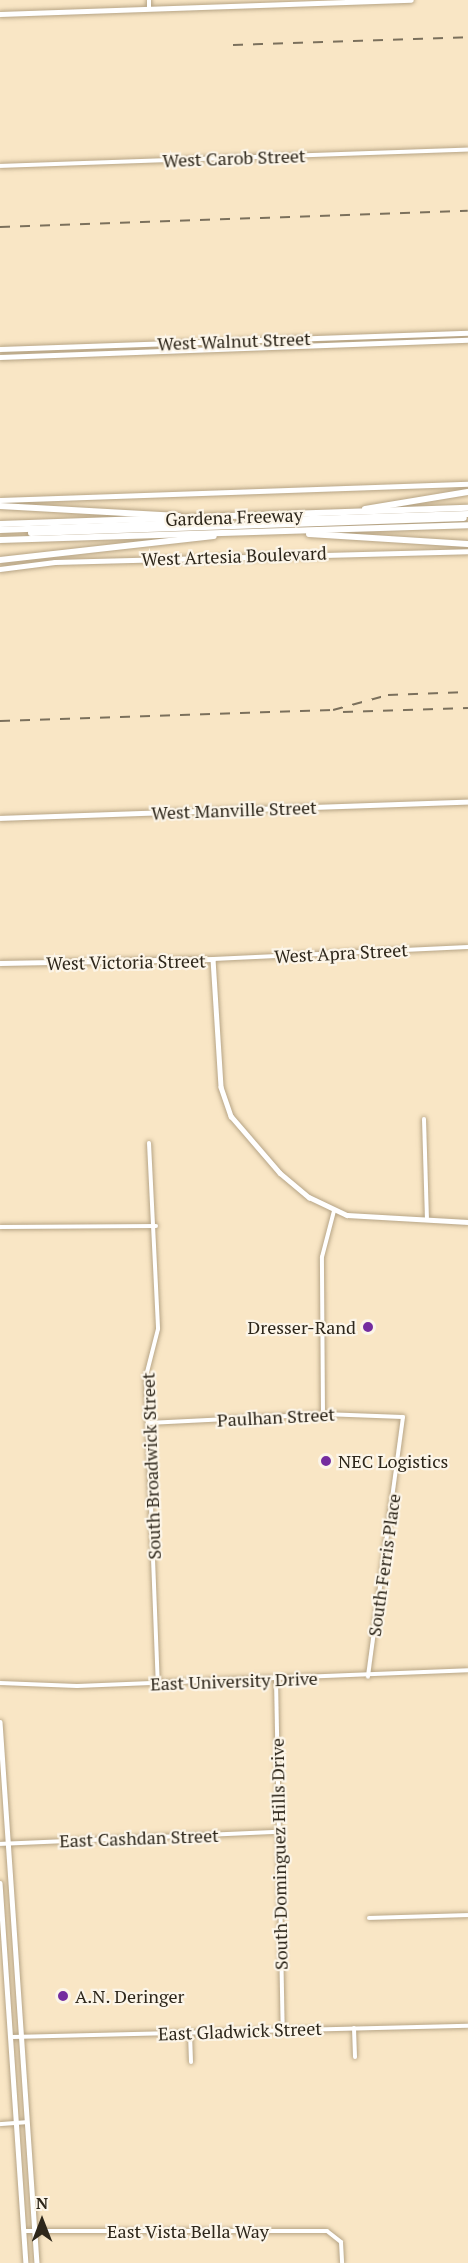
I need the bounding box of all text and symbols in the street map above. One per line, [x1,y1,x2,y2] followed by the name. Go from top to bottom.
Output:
[162,145,306,171] street label: West Carob Street
[157,328,311,354] street label: West Walnut Street
[165,504,303,530] street label: Gardena Freeway
[141,542,327,570] street label: West Artesia Boulevard
[151,796,317,824] street label: West Manville Street
[273,939,409,967] street label: West Apra Street
[46,950,206,974] street label: West Victoria Street
[248,1316,356,1338] place label: Dresser-Rand
[361,1320,375,1334] marker: Dresser-Rand
[137,1372,165,1560] street label: South Broadwick Street
[216,1403,336,1431] street label: Paulhan Street
[338,1450,448,1472] place label: NEC Logistics
[319,1454,333,1468] marker: NEC Logistics
[363,1492,405,1638] street label: South Ferris Place
[150,1667,318,1695] street label: East University Drive
[266,1738,292,1970] street label: South Dominguez Hills Drive
[59,1824,219,1852] street label: East Cashdan Street
[75,1985,185,2007] place label: A.N. Deringer
[56,1989,70,2003] marker: A.N. Deringer
[158,2017,322,2045] street label: East Gladwick Street
[12,2191,72,2251] north arrow
[36,2192,48,2214] text: N
[107,2220,269,2242] street label: East Vista Bella Way

